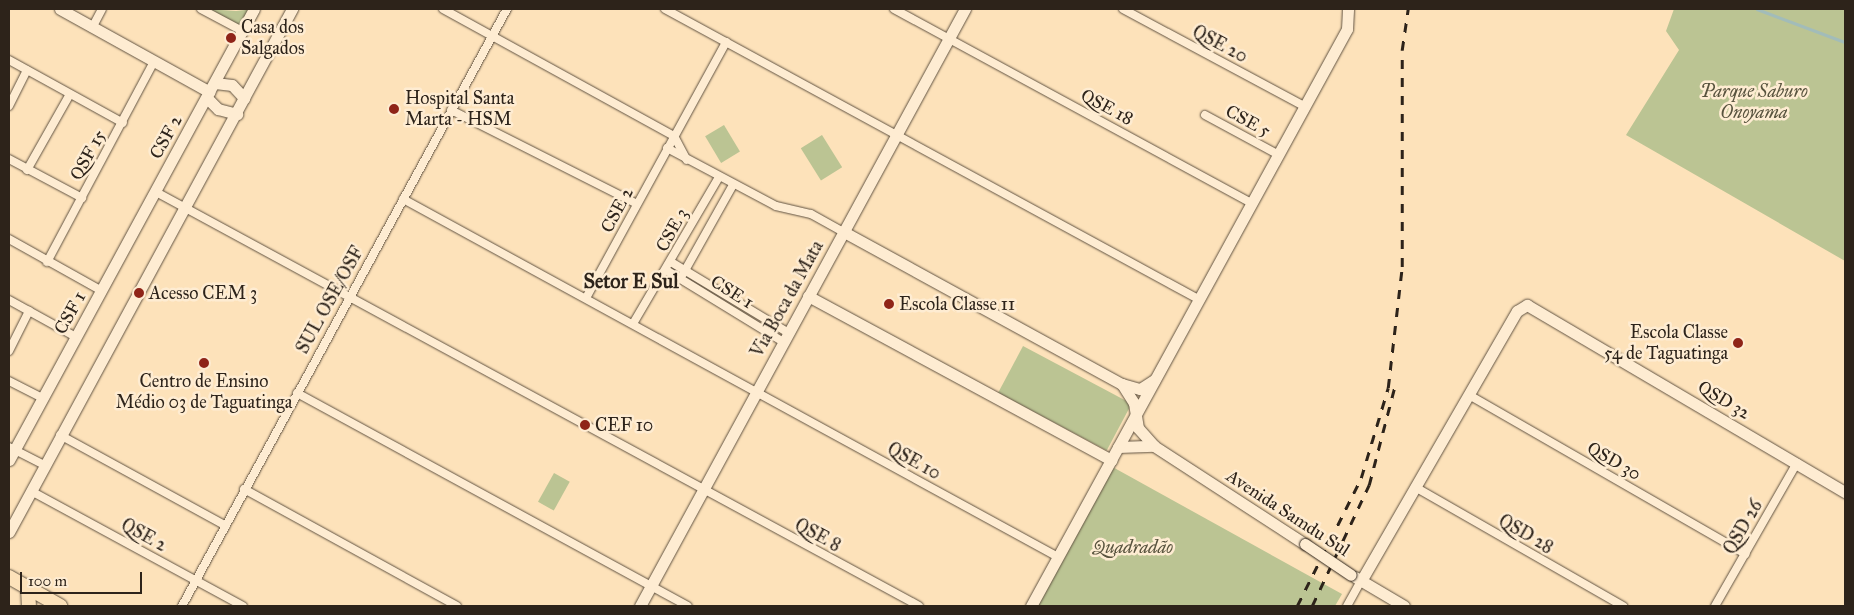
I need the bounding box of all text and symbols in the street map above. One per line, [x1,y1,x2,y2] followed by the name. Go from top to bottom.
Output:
[241,17,305,59] place label: Casa dos Salgados
[1189,21,1251,67] street label: QSE 20
[225,32,237,44] marker: Casa dos Salgados
[1700,81,1808,124] park label: Parque Saburo Onoyama
[1077,84,1137,130] street label: QSE 18
[405,88,514,130] place label: Hospital Santa Marta - HSM
[1222,100,1274,142] street label: CSE 5
[387,102,401,116] marker: Hospital Santa Marta - HSM
[145,111,187,163] street label: CSF 2
[65,126,111,184] street label: QSF 15
[596,184,638,236] street label: CSE 2
[651,204,693,256] street label: CSE 3
[746,237,828,361] street label: Via Boca da Mata
[292,243,368,357] street label: SUL OSE/OSF
[583,269,679,293] district label: Setor E Sul
[707,271,757,313] street label: CSE 1
[149,282,257,304] place label: Acesso CEM 3
[133,287,145,299] marker: Acesso CEM 3
[50,288,90,338] street label: CSF 1
[899,293,1015,315] place label: Escola Classe 11
[883,298,895,310] marker: Escola Classe 11
[1604,322,1728,364] place label: Escola Classe 54 de Taguatinga
[1732,337,1744,349] marker: Escola Classe 54 de Taguatinga
[198,357,210,369] marker: Centro de Ensino Médio 03 de Taguatinga
[116,371,292,414] place label: Centro de Ensino Médio 03 de Taguatinga
[1694,376,1754,424] street label: QSD 32
[595,414,653,436] place label: CEF 10
[579,419,591,431] marker: CEF 10
[1583,437,1645,485] street label: QSD 30
[884,438,944,484] street label: QSE 10
[1222,465,1354,561] street label: Avenida Samdu Sul
[1719,496,1767,558] street label: QSD 26
[1495,510,1557,558] street label: QSD 28
[117,514,171,556] street label: QSE 2
[791,514,845,556] street label: QSE 8
[1093,536,1173,558] park label: Quadradão
[22,562,145,594] scale bar
[28,572,67,590] text: 100 m

